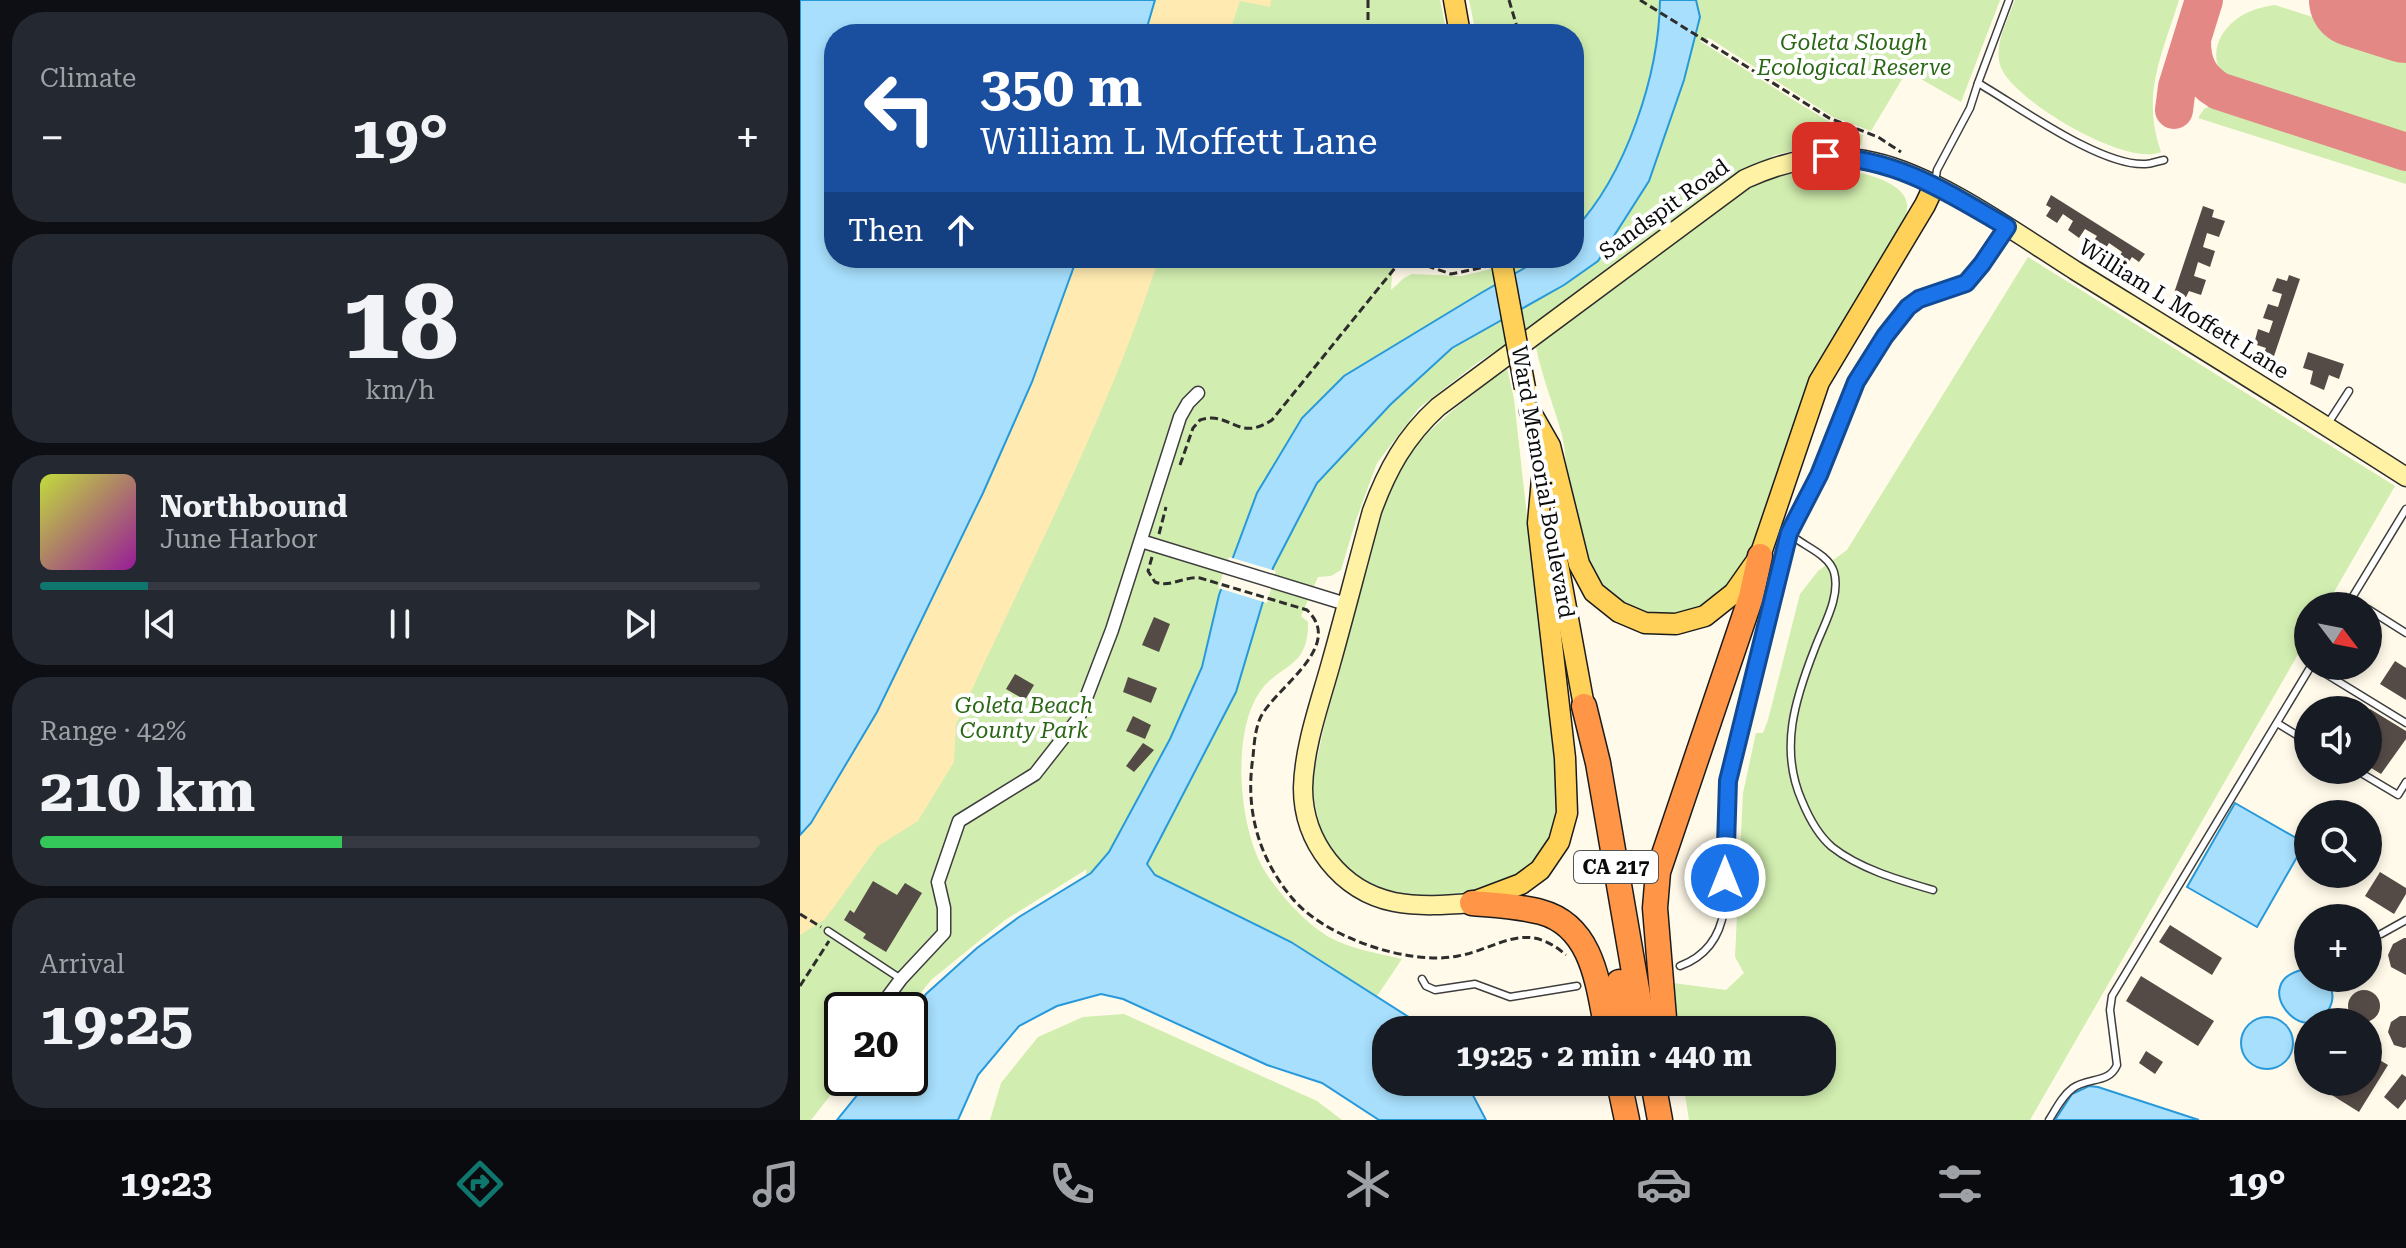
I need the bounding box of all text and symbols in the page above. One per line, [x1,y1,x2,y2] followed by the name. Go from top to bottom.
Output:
[1756,30,1951,80] park label: Goleta Slough Ecological Reserve
[980,54,1142,120] text: 350 m
[848,56,952,160] icon: left
[40,63,136,93] text: Climate
[351,102,449,173] text: 19°
[40,112,65,164] text: −
[735,112,760,164] text: +
[980,121,1377,163] text: William L Moffett Lane
[1792,122,1860,190] pin
[1804,134,1848,178] icon: arrive
[1595,154,1733,264] street label: Sandspit Road
[939,208,983,252] icon: ahead
[848,213,923,248] text: Then
[2074,234,2294,384] street label: William L Moffett Lane
[342,262,458,383] text: 18
[1507,344,1579,620] street label: Ward Memorial Boulevard
[365,375,435,405] text: km/h
[160,489,348,524] text: Northbound
[160,524,318,554] text: June Harbor
[2294,592,2382,680] north arrow
[2294,592,2382,1096] map controls
[138,602,182,646] icon: previous
[378,602,422,646] icon: pause
[618,602,662,646] icon: next
[955,693,1093,743] park label: Goleta Beach County Park
[2294,696,2382,784] button: sound
[40,716,186,746] text: Range · 42%
[40,755,255,826] text: 210 km
[2294,800,2382,888] button: search
[1683,836,1767,920] position arrow
[1574,851,1658,883] road number: CA 217
[2294,904,2382,992] button: +
[40,949,125,979] text: Arrival
[40,988,193,1059] text: 19:25
[824,992,928,1096] speed limit sign: 20
[2294,1008,2382,1096] button: −
[1456,1038,1752,1073] text: 19:25 · 2 min · 440 m
[452,1156,508,1212] icon: directions
[748,1156,804,1212] icon: music
[1044,1156,1100,1212] icon: phone
[1340,1156,1396,1212] icon: climate
[1636,1156,1692,1212] icon: car
[1932,1156,1988,1212] icon: filters
[120,1163,212,1205] text: 19:23
[2228,1163,2286,1205] text: 19°

